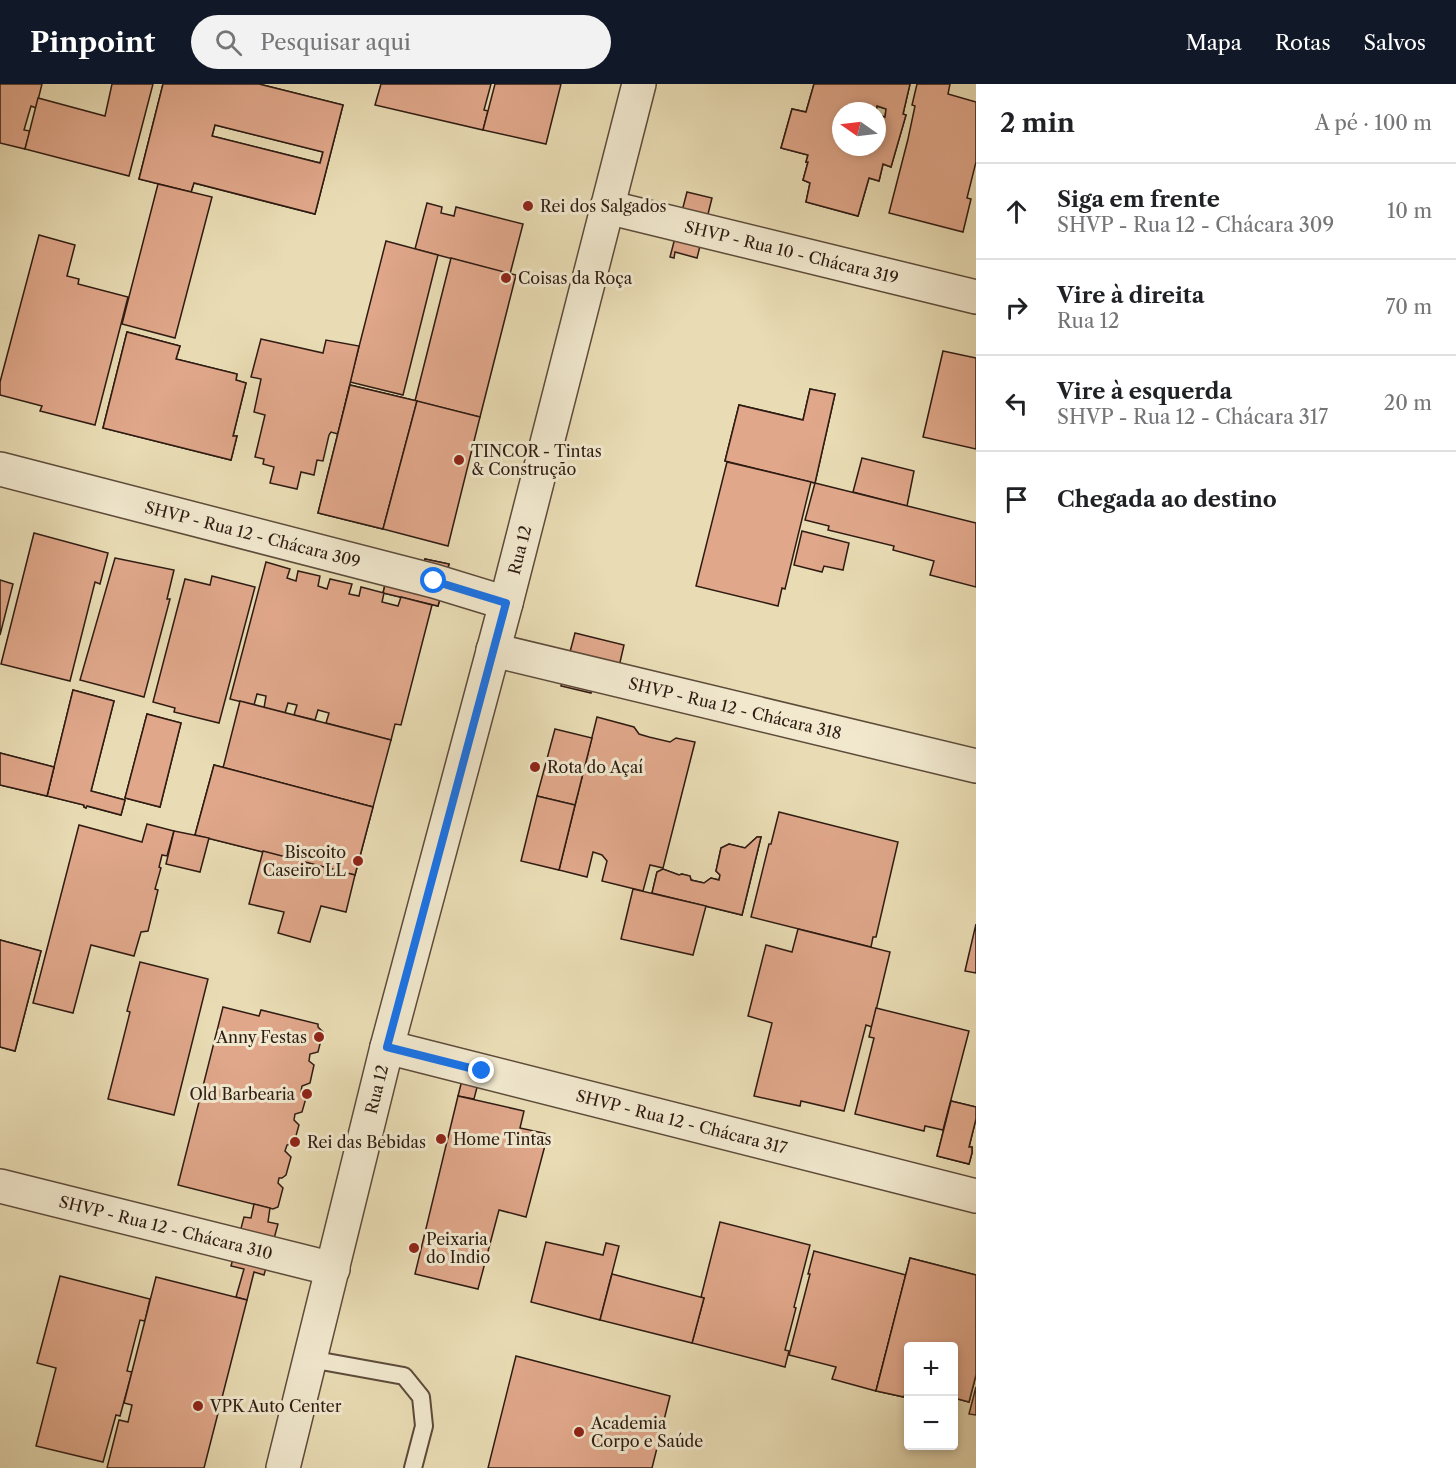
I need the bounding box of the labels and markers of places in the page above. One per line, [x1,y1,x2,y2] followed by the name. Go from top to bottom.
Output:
[540,196,667,216] place label: Rei dos Salgados
[521,199,535,213] marker: Rei dos Salgados
[518,268,633,288] place label: Coisas da Roça
[499,271,513,285] marker: Coisas da Roça
[471,441,602,479] place label: TINCOR - Tintas & Construção
[452,453,466,467] marker: TINCOR - Tintas & Construção
[547,757,643,777] place label: Rota do Açaí
[528,760,542,774] marker: Rota do Açaí
[263,842,347,880] place label: Biscoito Caseiro LL
[351,854,365,868] marker: Biscoito Caseiro LL
[215,1027,307,1047] place label: Anny Festas
[312,1030,326,1044] marker: Anny Festas
[190,1084,296,1104] place label: Old Barbearia
[300,1087,314,1101] marker: Old Barbearia
[453,1129,552,1149] place label: Home Tintas
[307,1132,426,1152] place label: Rei das Bebidas
[434,1132,448,1146] marker: Home Tintas
[288,1135,302,1149] marker: Rei das Bebidas
[426,1229,490,1267] place label: Peixaria do Indio
[407,1241,421,1255] marker: Peixaria do Indio
[209,1396,342,1416] place label: VPK Auto Center
[191,1399,205,1413] marker: VPK Auto Center
[590,1413,703,1451] place label: Academia Corpo e Saúde
[572,1425,586,1439] marker: Academia Corpo e Saúde

